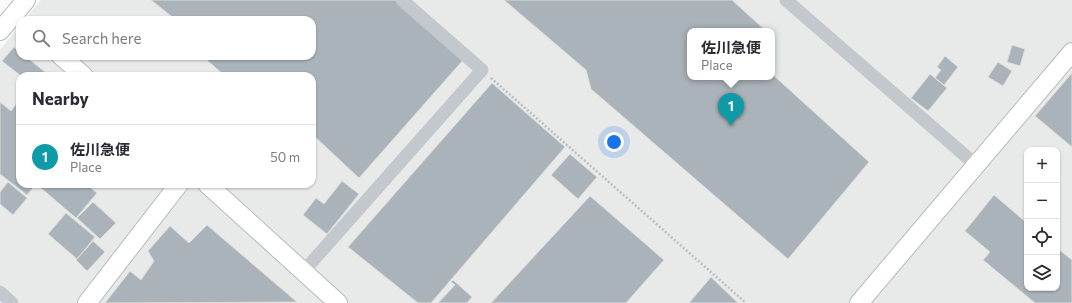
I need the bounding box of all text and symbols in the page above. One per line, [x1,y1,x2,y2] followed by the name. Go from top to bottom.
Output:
[16,16,316,60] search box
[30,27,52,49] icon: search
[687,28,775,80] popup
[62,29,141,47] text: Search here
[701,38,761,56] text: 佐川急便
[701,57,733,73] text: Place
[32,88,89,109] text: Nearby
[718,93,744,126] pin: 1
[604,132,624,152] your location
[70,140,130,158] text: 佐川急便
[1024,147,1060,291] map controls
[1024,147,1060,183] button: +
[42,149,48,165] text: 1
[270,149,300,165] text: 50 m
[70,159,102,175] text: Place
[1024,183,1060,219] button: −
[1024,219,1060,255] button: locate
[1024,255,1060,291] button: layers

